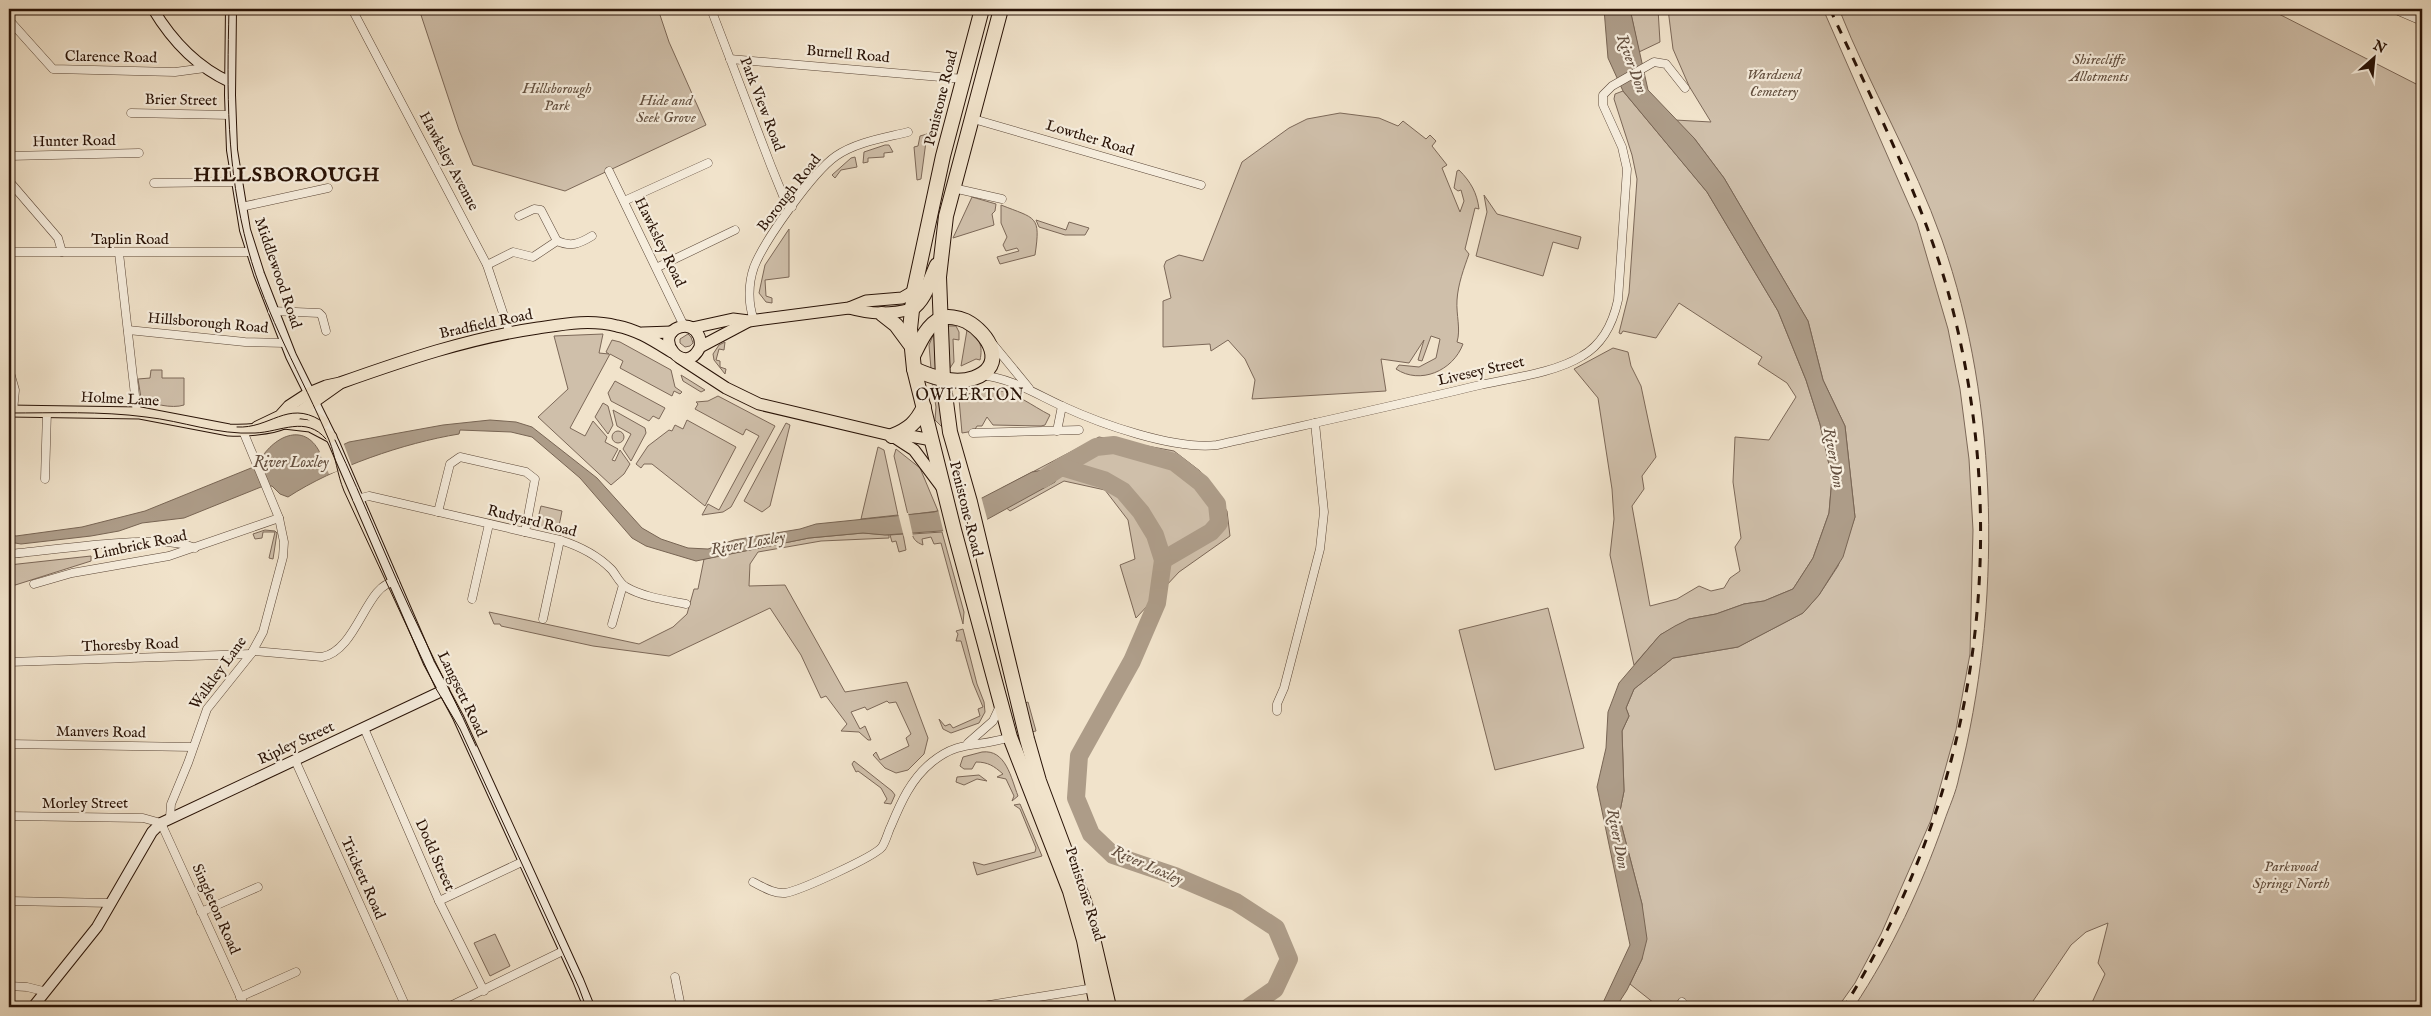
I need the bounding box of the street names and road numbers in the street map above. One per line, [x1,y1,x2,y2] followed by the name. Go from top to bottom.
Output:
[806,41,891,67] street label: Burnell Road
[65,47,158,67] street label: Clarence Road
[920,47,962,148] street label: Penistone Road
[735,54,789,155] street label: Park View Road
[145,90,217,110] street label: Brier Street
[415,108,483,214] street label: Hawksley Avenue
[1044,116,1137,161] street label: Lowther Road
[32,131,117,151] street label: Hunter Road
[753,150,826,235] street label: Borough Road
[630,194,690,291] street label: Hawksley Road
[250,215,306,332] street label: Middlewood Road
[91,230,170,249] street label: Taplin Road
[438,305,535,343] street label: Bradfield Road
[147,308,270,338] street label: Hillsborough Road
[1436,352,1526,390] street label: Livesey Street
[80,387,160,411] street label: Holme Lane
[945,459,987,560] street label: Penistone Road
[485,501,580,542] street label: Rudyard Road
[91,526,190,564] street label: Limbrick Road
[185,633,251,713] street label: Walkley Lane
[81,634,180,656] street label: Thoresby Road
[433,648,491,741] street label: Langsett Road
[255,717,337,769] street label: Ripley Street
[56,722,147,742] street label: Manvers Road
[42,794,128,813] street label: Morley Street
[411,816,459,894] street label: Dodd Street
[336,834,390,923] street label: Trickett Road
[1061,845,1109,944] street label: Penistone Road
[188,861,245,958] street label: Singleton Road

